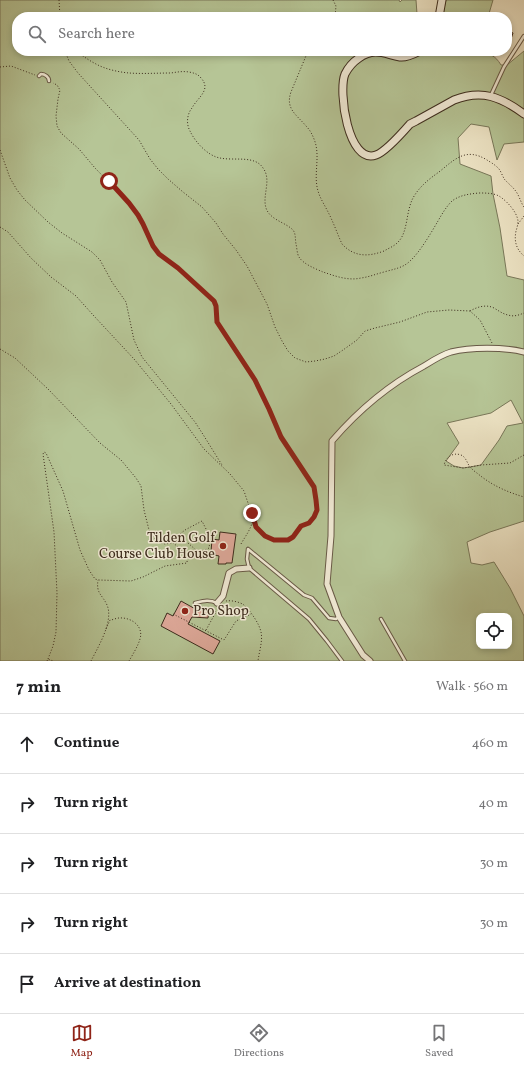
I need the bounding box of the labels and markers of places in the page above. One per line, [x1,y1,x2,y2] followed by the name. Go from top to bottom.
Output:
[99,529,216,564] place label: Tilden Golf Course Club House
[218,541,228,551] marker: Tilden Golf Course Club House
[193,602,249,621] place label: Pro Shop
[180,606,190,616] marker: Pro Shop

